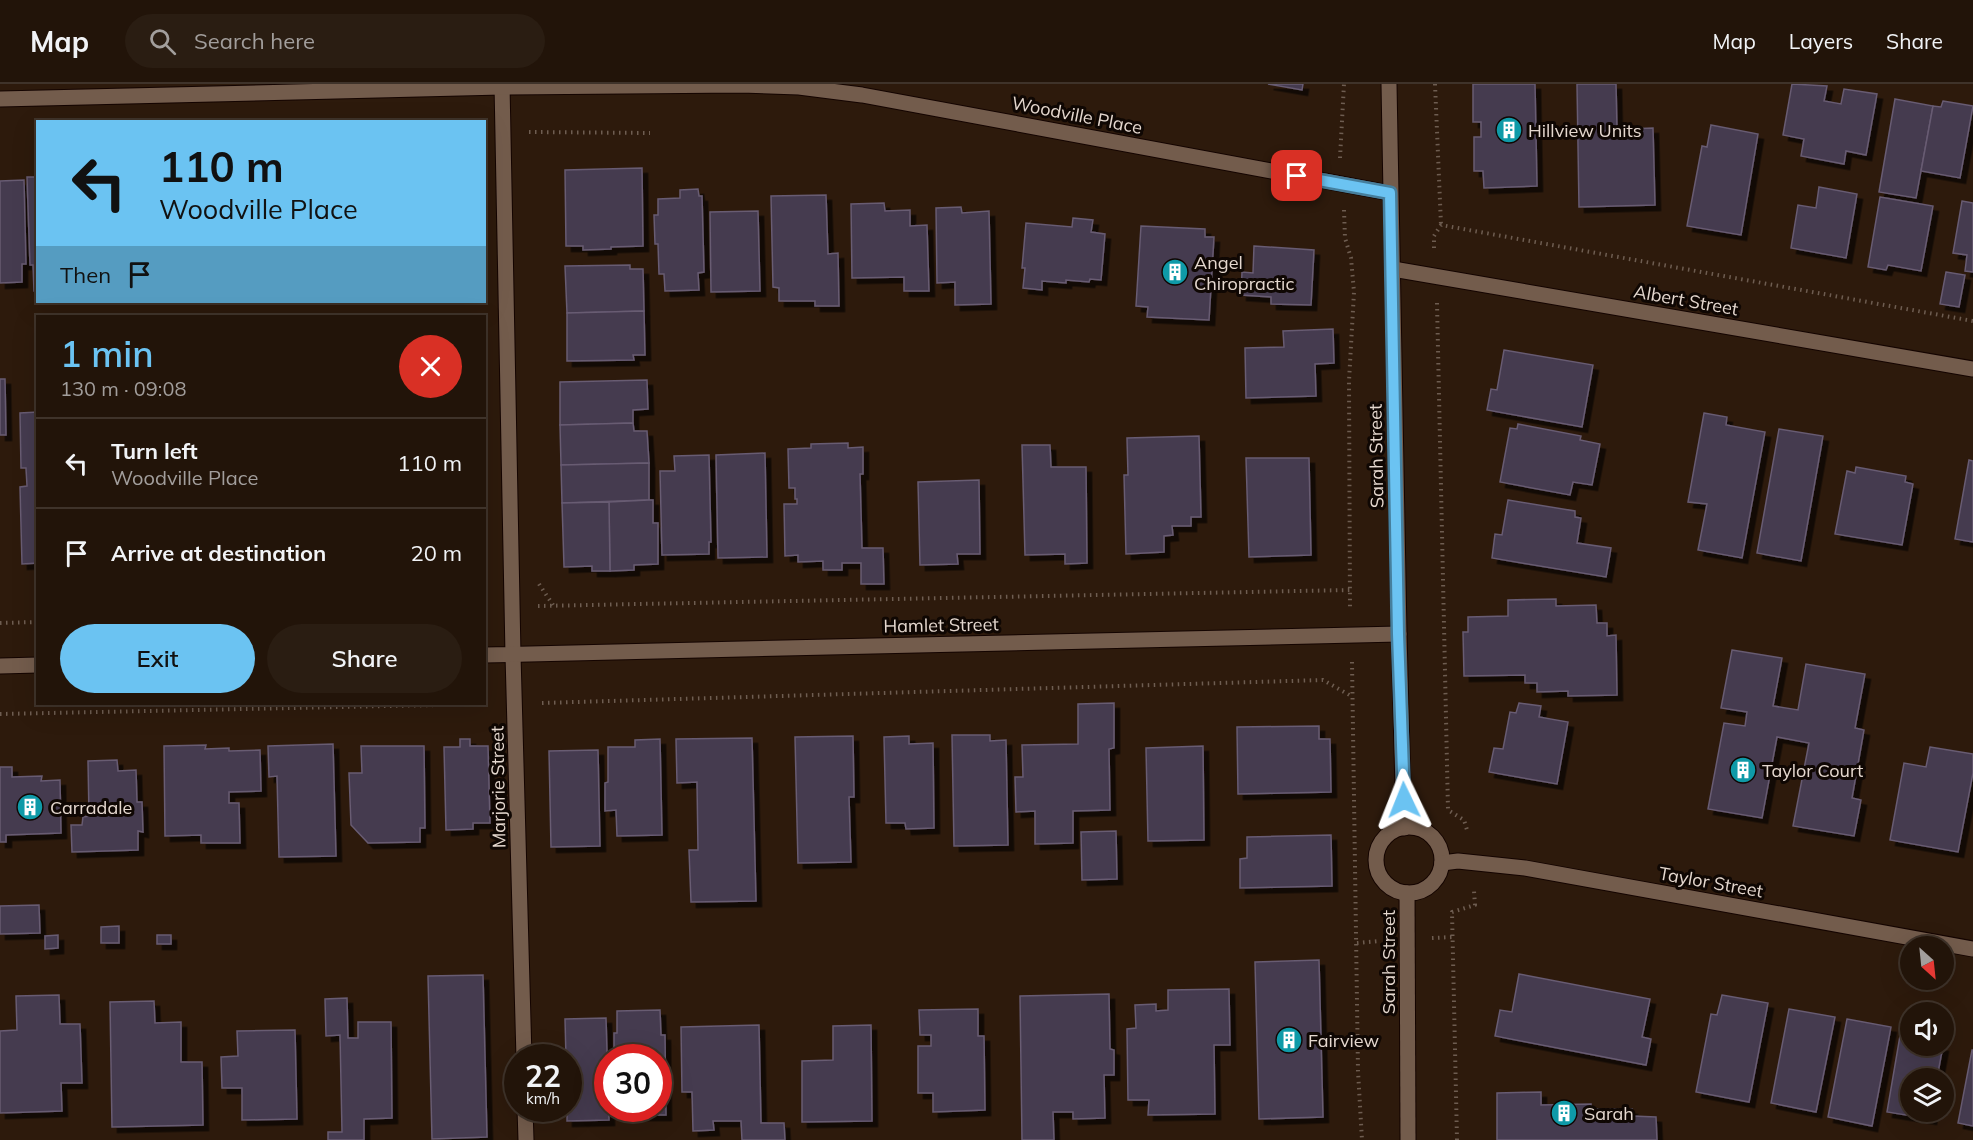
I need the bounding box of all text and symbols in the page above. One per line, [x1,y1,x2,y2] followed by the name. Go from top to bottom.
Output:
[125,14,545,68] search box
[30,24,89,59] text: Map
[146,25,179,58] icon: search
[194,27,315,55] text: Search here
[1713,28,1756,54] text: Map
[1789,28,1853,54] text: Layers
[1886,28,1943,54] text: Share
[1010,91,1144,139] street label: Woodville Place
[1494,115,1524,145] building icon: Hillview Units
[1528,119,1642,142] place label: Hillview Units
[159,140,284,193] text: 110 m
[60,144,138,222] icon: left
[1271,150,1322,201] pin
[1280,159,1313,192] icon: arrive
[159,192,358,226] text: Woodville Place
[1194,251,1294,295] place label: Angel Chiropractic
[1160,257,1190,287] building icon: Angel Chiropractic
[123,258,156,291] icon: arrive
[60,261,111,289] text: Then
[1632,279,1740,321] street label: Albert Street
[60,331,154,376] text: 1 min
[399,335,462,398] button: close
[60,376,186,401] text: 130 m · 09:08
[1364,404,1388,508] street label: Sarah Street
[111,437,198,465] text: Turn left
[60,447,93,480] icon: left
[397,449,462,477] text: 110 m
[111,465,258,490] text: Woodville Place
[60,537,93,570] icon: arrive
[111,539,326,567] text: Arrive at destination
[411,539,462,567] text: 20 m
[883,612,999,638] street label: Hamlet Street
[60,624,255,693] button: Exit
[267,624,462,693] button: Share
[485,726,511,848] street label: Marjorie Street
[1728,755,1758,785] building icon: Taylor Court
[1762,759,1863,782] place label: Taylor Court
[1372,768,1436,832] position arrow
[15,792,45,822] building icon: Carradale
[50,796,132,819] place label: Carradale
[1657,862,1765,902] street label: Taylor Street
[1377,910,1400,1014] street label: Sarah Street
[1900,936,1954,990] north arrow
[1900,936,1954,1122] map controls
[1900,1002,1954,1056] button: sound
[1274,1025,1304,1055] building icon: Fairview
[1308,1029,1379,1052] place label: Fairview
[594,1044,672,1122] speed limit sign: 30
[525,1057,561,1095] text: 22
[1900,1068,1954,1122] button: layers
[526,1089,560,1108] text: km/h
[1549,1098,1579,1128] building icon: Sarah
[1584,1102,1634,1125] place label: Sarah

